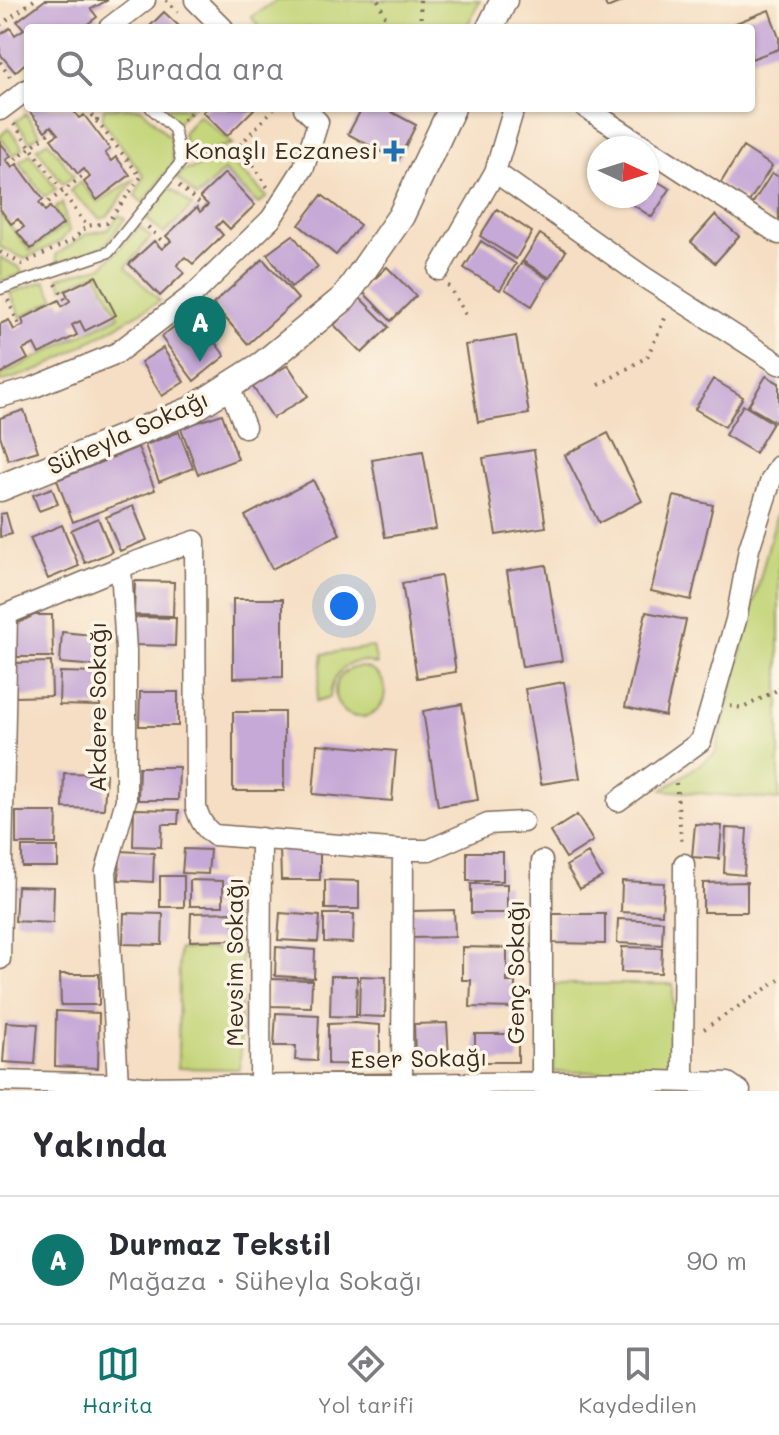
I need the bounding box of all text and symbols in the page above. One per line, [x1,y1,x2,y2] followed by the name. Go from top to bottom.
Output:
[24,24,755,112] search box
[52,46,96,90] icon: search
[116,48,285,88] text: Burada ara
[185,134,378,165] place label: Konaşlı Eczanesi
[587,136,659,208] north arrow
[385,142,403,160] marker: Konaşlı Eczanesi
[174,296,226,362] pin: A
[42,382,213,481] street label: Süheyla Sokağı
[324,586,364,626] your location
[81,622,112,792] street label: Akdere Sokağı
[218,877,249,1047] street label: Mevsim Sokağı
[499,900,530,1044] street label: Genç Sokağı
[350,1041,488,1074] street label: Eser Sokağı
[32,1121,167,1166] text: Yakında
[108,1223,331,1263] text: Durmaz Tekstil
[49,1243,67,1277] text: A
[687,1243,747,1277] text: 90 m
[108,1263,422,1297] text: Mağaza · Süheyla Sokağı
[82,1342,153,1419] tab: Harita
[317,1342,414,1419] tab: Yol tarifi
[579,1342,697,1419] tab: Kaydedilen

